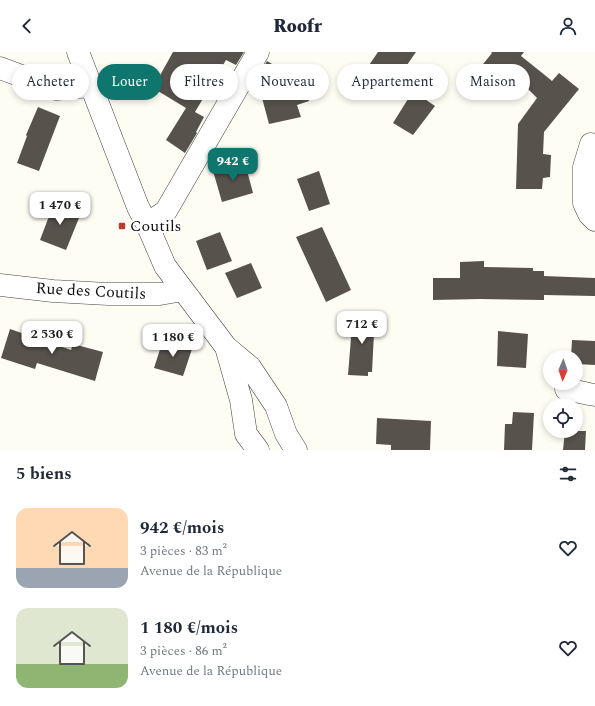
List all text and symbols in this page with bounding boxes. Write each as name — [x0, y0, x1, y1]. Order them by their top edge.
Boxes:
text: Roofr — [273, 13, 322, 40]
icon: back — [16, 15, 38, 37]
icon: person — [557, 15, 579, 37]
chip: Acheter — [12, 64, 89, 100]
chip: Louer — [97, 64, 162, 100]
chip: Filtres — [170, 64, 238, 100]
chip: Nouveau — [246, 64, 329, 100]
chip: Appartement — [337, 64, 448, 100]
chip: Maison — [456, 64, 530, 100]
pin: 942 € — [205, 148, 261, 182]
text: 942 € — [217, 151, 249, 171]
pin: 1 470 € — [23, 192, 97, 226]
text: 1 470 € — [39, 195, 81, 215]
place label: Coutils — [130, 214, 182, 238]
marker: Coutils — [117, 221, 127, 231]
street label: Rue des Coutils — [35, 276, 147, 306]
pin: 712 € — [334, 311, 390, 345]
text: 712 € — [346, 314, 378, 334]
pin: 2 530 € — [15, 321, 89, 355]
text: 2 530 € — [31, 324, 73, 344]
pin: 1 180 € — [136, 324, 210, 358]
text: 1 180 € — [152, 327, 194, 347]
north arrow — [543, 350, 583, 390]
map controls — [543, 350, 583, 438]
button: locate — [543, 398, 583, 438]
text: 5 biens — [16, 461, 72, 487]
icon: filters — [557, 463, 579, 485]
text: 942 €/mois — [140, 515, 224, 541]
icon: home — [48, 524, 96, 572]
icon: heart — [557, 537, 579, 559]
text: 3 pièces · 83 m² — [140, 541, 227, 561]
text: Avenue de la République — [140, 561, 282, 581]
text: 1 180 €/mois — [140, 615, 238, 641]
icon: home — [48, 624, 96, 672]
icon: heart — [557, 637, 579, 659]
text: 3 pièces · 86 m² — [140, 641, 227, 661]
text: Avenue de la République — [140, 661, 282, 681]

